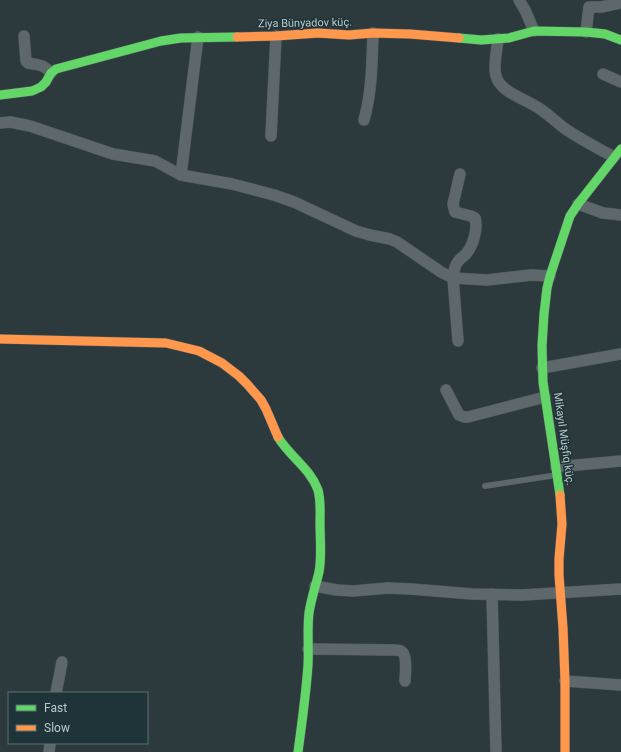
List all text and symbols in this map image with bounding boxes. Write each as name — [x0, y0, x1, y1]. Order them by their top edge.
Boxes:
street label: Ziya Bünyadov küç. — [258, 16, 352, 30]
street label: Mikayıl Müşfiq küç. — [551, 392, 577, 486]
legend — [8, 692, 148, 744]
text: Fast — [44, 701, 67, 715]
text: Slow — [44, 721, 70, 735]

